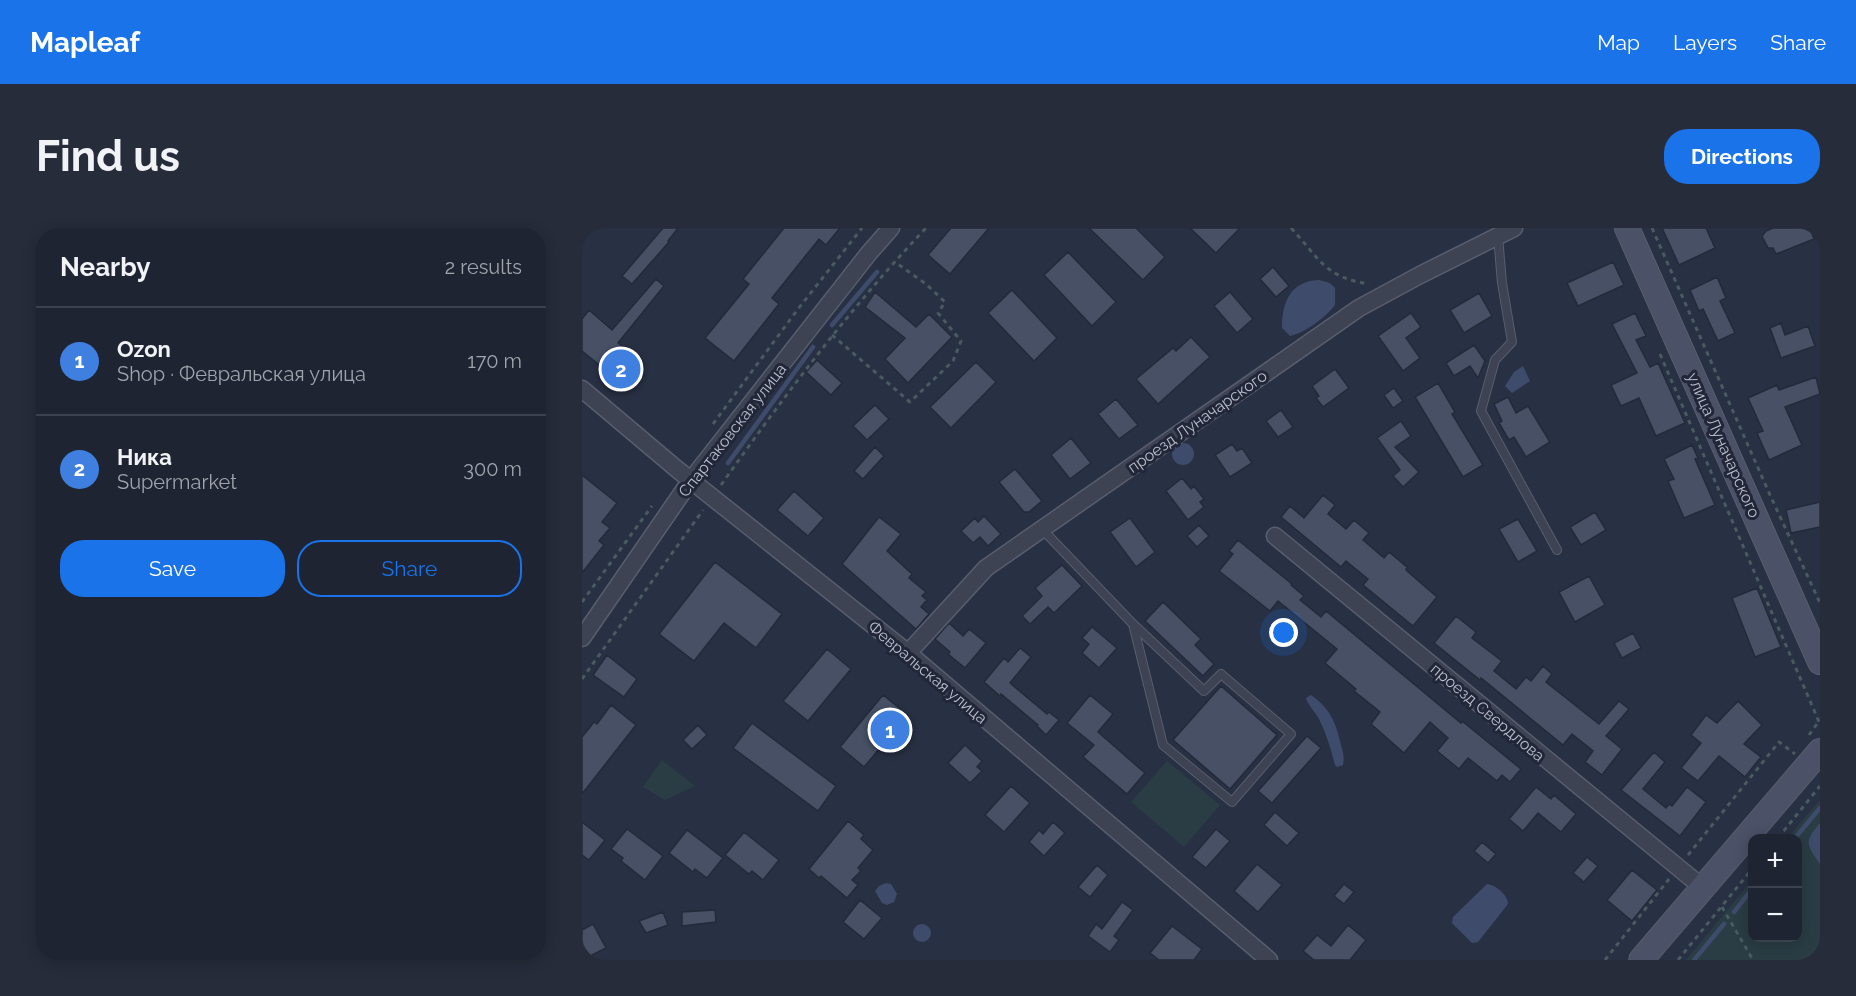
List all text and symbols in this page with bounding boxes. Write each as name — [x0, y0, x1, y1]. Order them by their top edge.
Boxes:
text: Mapleaf — [30, 26, 140, 59]
text: Map — [1597, 30, 1640, 55]
text: Layers — [1673, 30, 1737, 55]
text: Share — [1770, 30, 1826, 55]
button: Directions — [1664, 129, 1820, 184]
text: Find us — [36, 132, 180, 181]
text: Nearby — [60, 252, 150, 282]
text: 2 results — [445, 255, 522, 279]
text: Ozon — [117, 336, 171, 362]
pin: 2 — [602, 346, 640, 392]
text: 1 — [75, 349, 84, 373]
text: 170 m — [467, 349, 522, 373]
street label: Спартаковская улица — [674, 360, 790, 501]
text: Shop · Февральская улица — [117, 362, 366, 386]
street label: проезд Луначарского — [1124, 366, 1271, 477]
street label: улица Луначарского — [1683, 370, 1764, 521]
text: Ника — [117, 444, 172, 470]
text: 2 — [74, 457, 85, 481]
text: 300 m — [463, 457, 522, 481]
text: Supermarket — [117, 470, 237, 494]
button: Save — [60, 540, 285, 597]
button: Share — [297, 540, 522, 597]
street label: Февральская улица — [864, 617, 991, 728]
your location — [1269, 618, 1298, 647]
street label: проезд Свердлова — [1427, 659, 1548, 765]
pin: 1 — [870, 708, 910, 752]
map controls — [1748, 834, 1802, 942]
button: + — [1748, 834, 1802, 888]
button: − — [1748, 888, 1802, 942]

